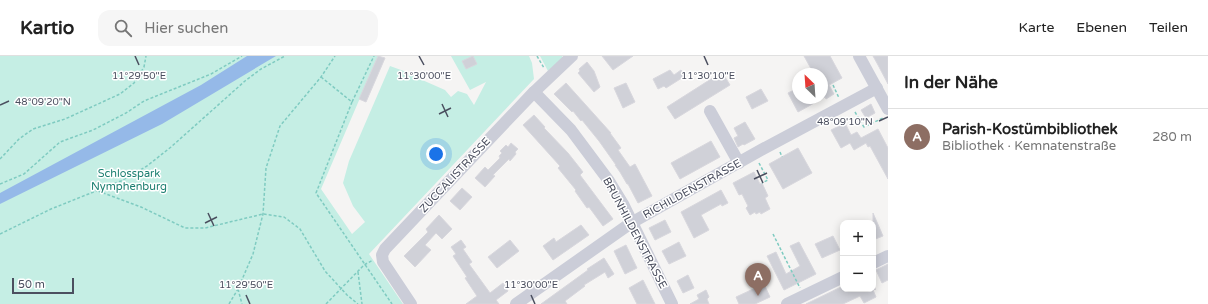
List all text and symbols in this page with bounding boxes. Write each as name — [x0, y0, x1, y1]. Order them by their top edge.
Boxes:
search box — [98, 10, 378, 46]
text: Kartio — [20, 17, 74, 39]
icon: search — [112, 17, 134, 39]
text: Hier suchen — [144, 19, 228, 37]
text: Karte — [1019, 19, 1054, 36]
text: Ebenen — [1076, 19, 1127, 36]
text: Teilen — [1149, 19, 1188, 36]
north arrow — [792, 68, 828, 104]
text: 11°29'50"E — [112, 70, 166, 82]
text: 11°30'00"E — [397, 70, 451, 82]
text: 11°30'10"E — [681, 70, 735, 82]
text: In der Nähe — [904, 72, 998, 93]
text: 48°09'20"N — [15, 96, 71, 108]
text: 48°09'10"N — [817, 116, 873, 128]
text: Parish-Kostümbibliothek — [942, 120, 1118, 138]
text: A — [912, 129, 922, 145]
text: 280 m — [1152, 129, 1192, 145]
street label: ZUCCALISTRASSE — [417, 135, 493, 215]
text: Bibliothek · Kemnatenstraße — [942, 138, 1116, 154]
your location — [426, 144, 446, 164]
street label: RICHILDENSTRASSE — [641, 157, 743, 221]
park label: Schlosspark Nymphenburg — [91, 167, 167, 193]
street label: BRUNHILDENSTRASSE — [600, 175, 670, 291]
map controls — [840, 220, 876, 292]
button: + — [840, 220, 876, 256]
button: − — [840, 256, 876, 292]
pin: A — [745, 263, 771, 296]
scale bar — [12, 276, 74, 295]
text: 50 m — [18, 278, 45, 291]
text: 11°29'50"E — [219, 279, 273, 291]
text: 11°30'00"E — [504, 279, 558, 291]

